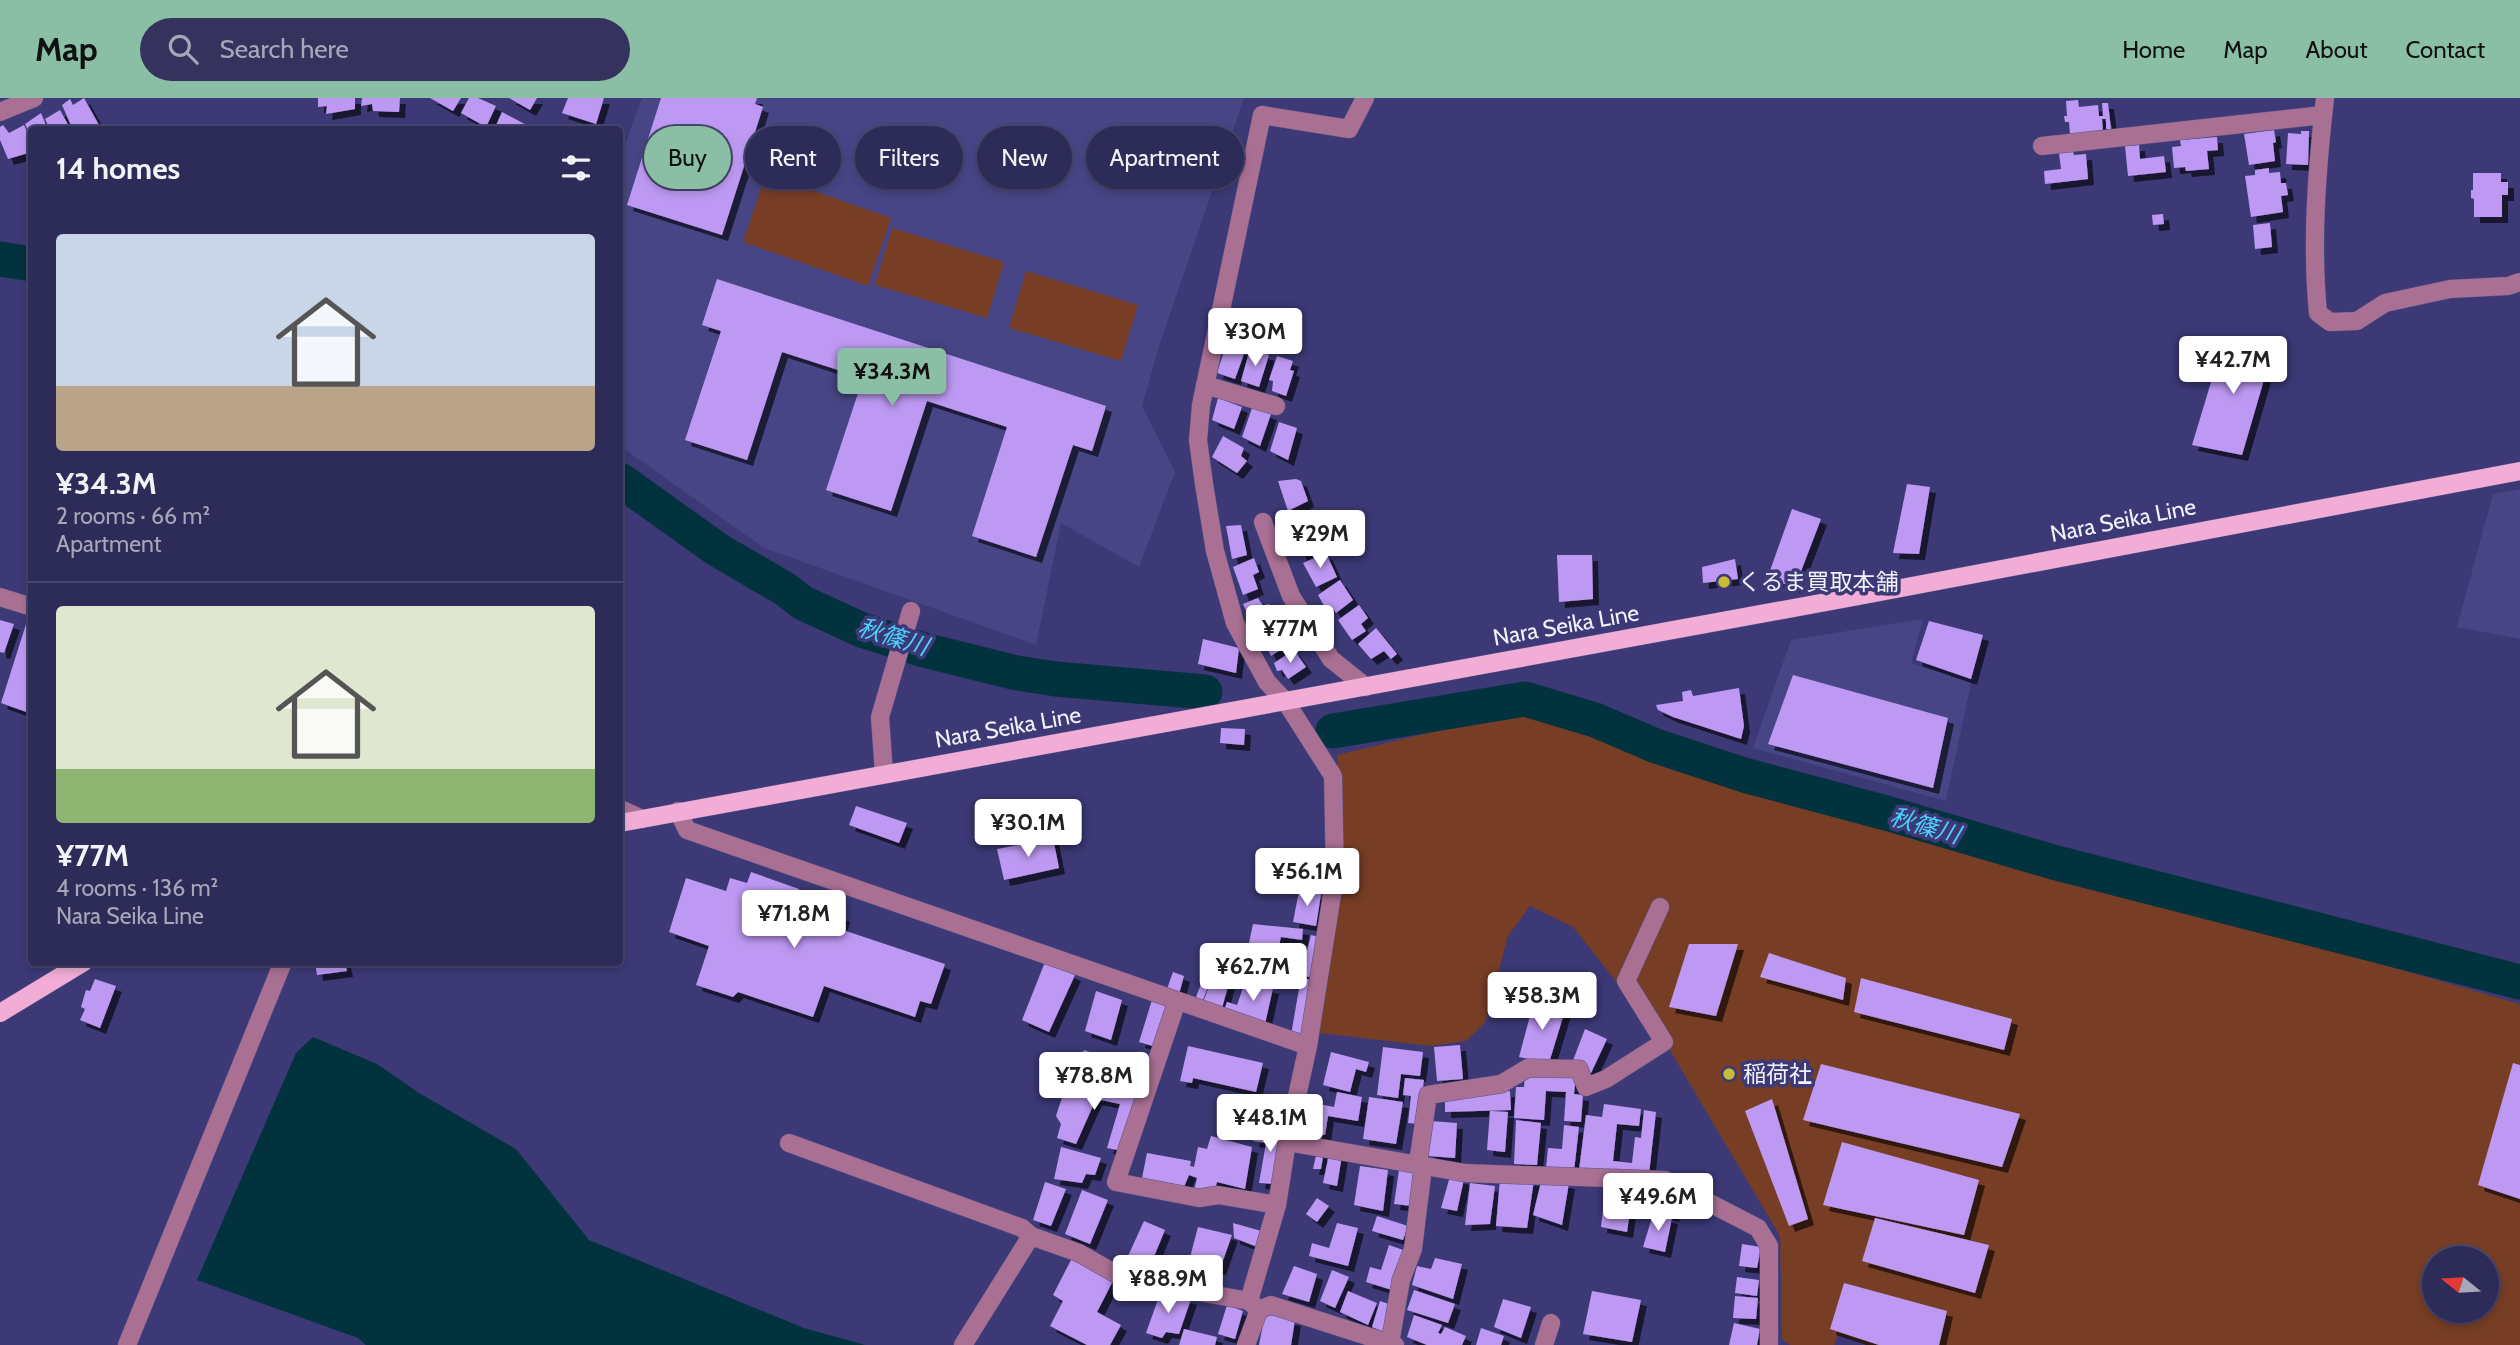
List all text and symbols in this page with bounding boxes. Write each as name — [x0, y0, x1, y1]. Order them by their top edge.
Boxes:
search box — [140, 18, 630, 81]
text: Map — [35, 29, 98, 69]
icon: search — [164, 30, 202, 68]
text: Search here — [220, 33, 349, 65]
text: Home — [2122, 35, 2185, 64]
text: Map — [2223, 35, 2268, 64]
text: About — [2306, 35, 2368, 64]
text: Contact — [2406, 35, 2485, 64]
chip: Buy — [644, 126, 731, 189]
chip: Rent — [745, 126, 841, 189]
chip: Filters — [855, 126, 963, 189]
chip: New — [977, 126, 1072, 189]
chip: Apartment — [1086, 126, 1244, 189]
icon: filters — [557, 149, 595, 187]
text: 14 homes — [56, 150, 180, 187]
icon: home — [263, 279, 389, 405]
pin: ¥30M — [1214, 308, 1296, 368]
text: ¥30M — [1224, 317, 1286, 345]
pin: ¥42.7M — [2176, 336, 2290, 396]
text: ¥42.7M — [2195, 345, 2271, 373]
pin: ¥34.3M — [835, 348, 949, 408]
text: ¥34.3M — [853, 357, 931, 385]
text: ¥34.3M — [56, 465, 157, 502]
street label: Nara Seika Line — [2048, 492, 2198, 548]
text: 2 rooms · 66 m² — [56, 502, 210, 530]
pin: ¥29M — [1279, 510, 1361, 570]
text: ¥29M — [1291, 519, 1349, 547]
text: Apartment — [56, 530, 161, 558]
place label: くるま買取本舗 — [1738, 568, 1899, 596]
marker: くるま買取本舗 — [1716, 574, 1732, 590]
street label: Nara Seika Line — [1491, 598, 1641, 652]
pin: ¥77M — [1249, 606, 1331, 665]
water label: 秋篠川 — [854, 612, 935, 662]
text: ¥77M — [1262, 614, 1318, 642]
icon: home — [263, 651, 389, 777]
street label: Nara Seika Line — [933, 700, 1083, 754]
pin: ¥30.1M — [971, 800, 1085, 859]
water label: 秋篠川 — [1887, 802, 1967, 850]
text: ¥30.1M — [991, 808, 1065, 836]
text: ¥77M — [56, 837, 129, 874]
pin: ¥56.1M — [1250, 848, 1364, 908]
text: ¥56.1M — [1271, 857, 1343, 885]
text: 4 rooms · 136 m² — [56, 874, 218, 902]
pin: ¥71.8M — [737, 890, 851, 950]
text: ¥71.8M — [758, 899, 830, 927]
text: Nara Seika Line — [56, 902, 204, 930]
pin: ¥62.7M — [1196, 944, 1310, 1003]
text: ¥62.7M — [1216, 952, 1290, 980]
pin: ¥58.3M — [1485, 972, 1599, 1032]
text: ¥58.3M — [1504, 981, 1580, 1009]
pin: ¥78.8M — [1037, 1052, 1151, 1112]
place label: 稲荷社 — [1743, 1060, 1812, 1088]
text: ¥78.8M — [1055, 1061, 1133, 1089]
marker: 稲荷社 — [1721, 1066, 1737, 1082]
pin: ¥48.1M — [1213, 1094, 1327, 1154]
text: ¥48.1M — [1233, 1103, 1307, 1131]
pin: ¥49.6M — [1601, 1174, 1715, 1233]
text: ¥49.6M — [1619, 1182, 1697, 1210]
north arrow — [2422, 1246, 2499, 1323]
map controls — [2422, 1246, 2499, 1323]
pin: ¥88.9M — [1111, 1256, 1225, 1315]
text: ¥88.9M — [1129, 1264, 1207, 1292]

